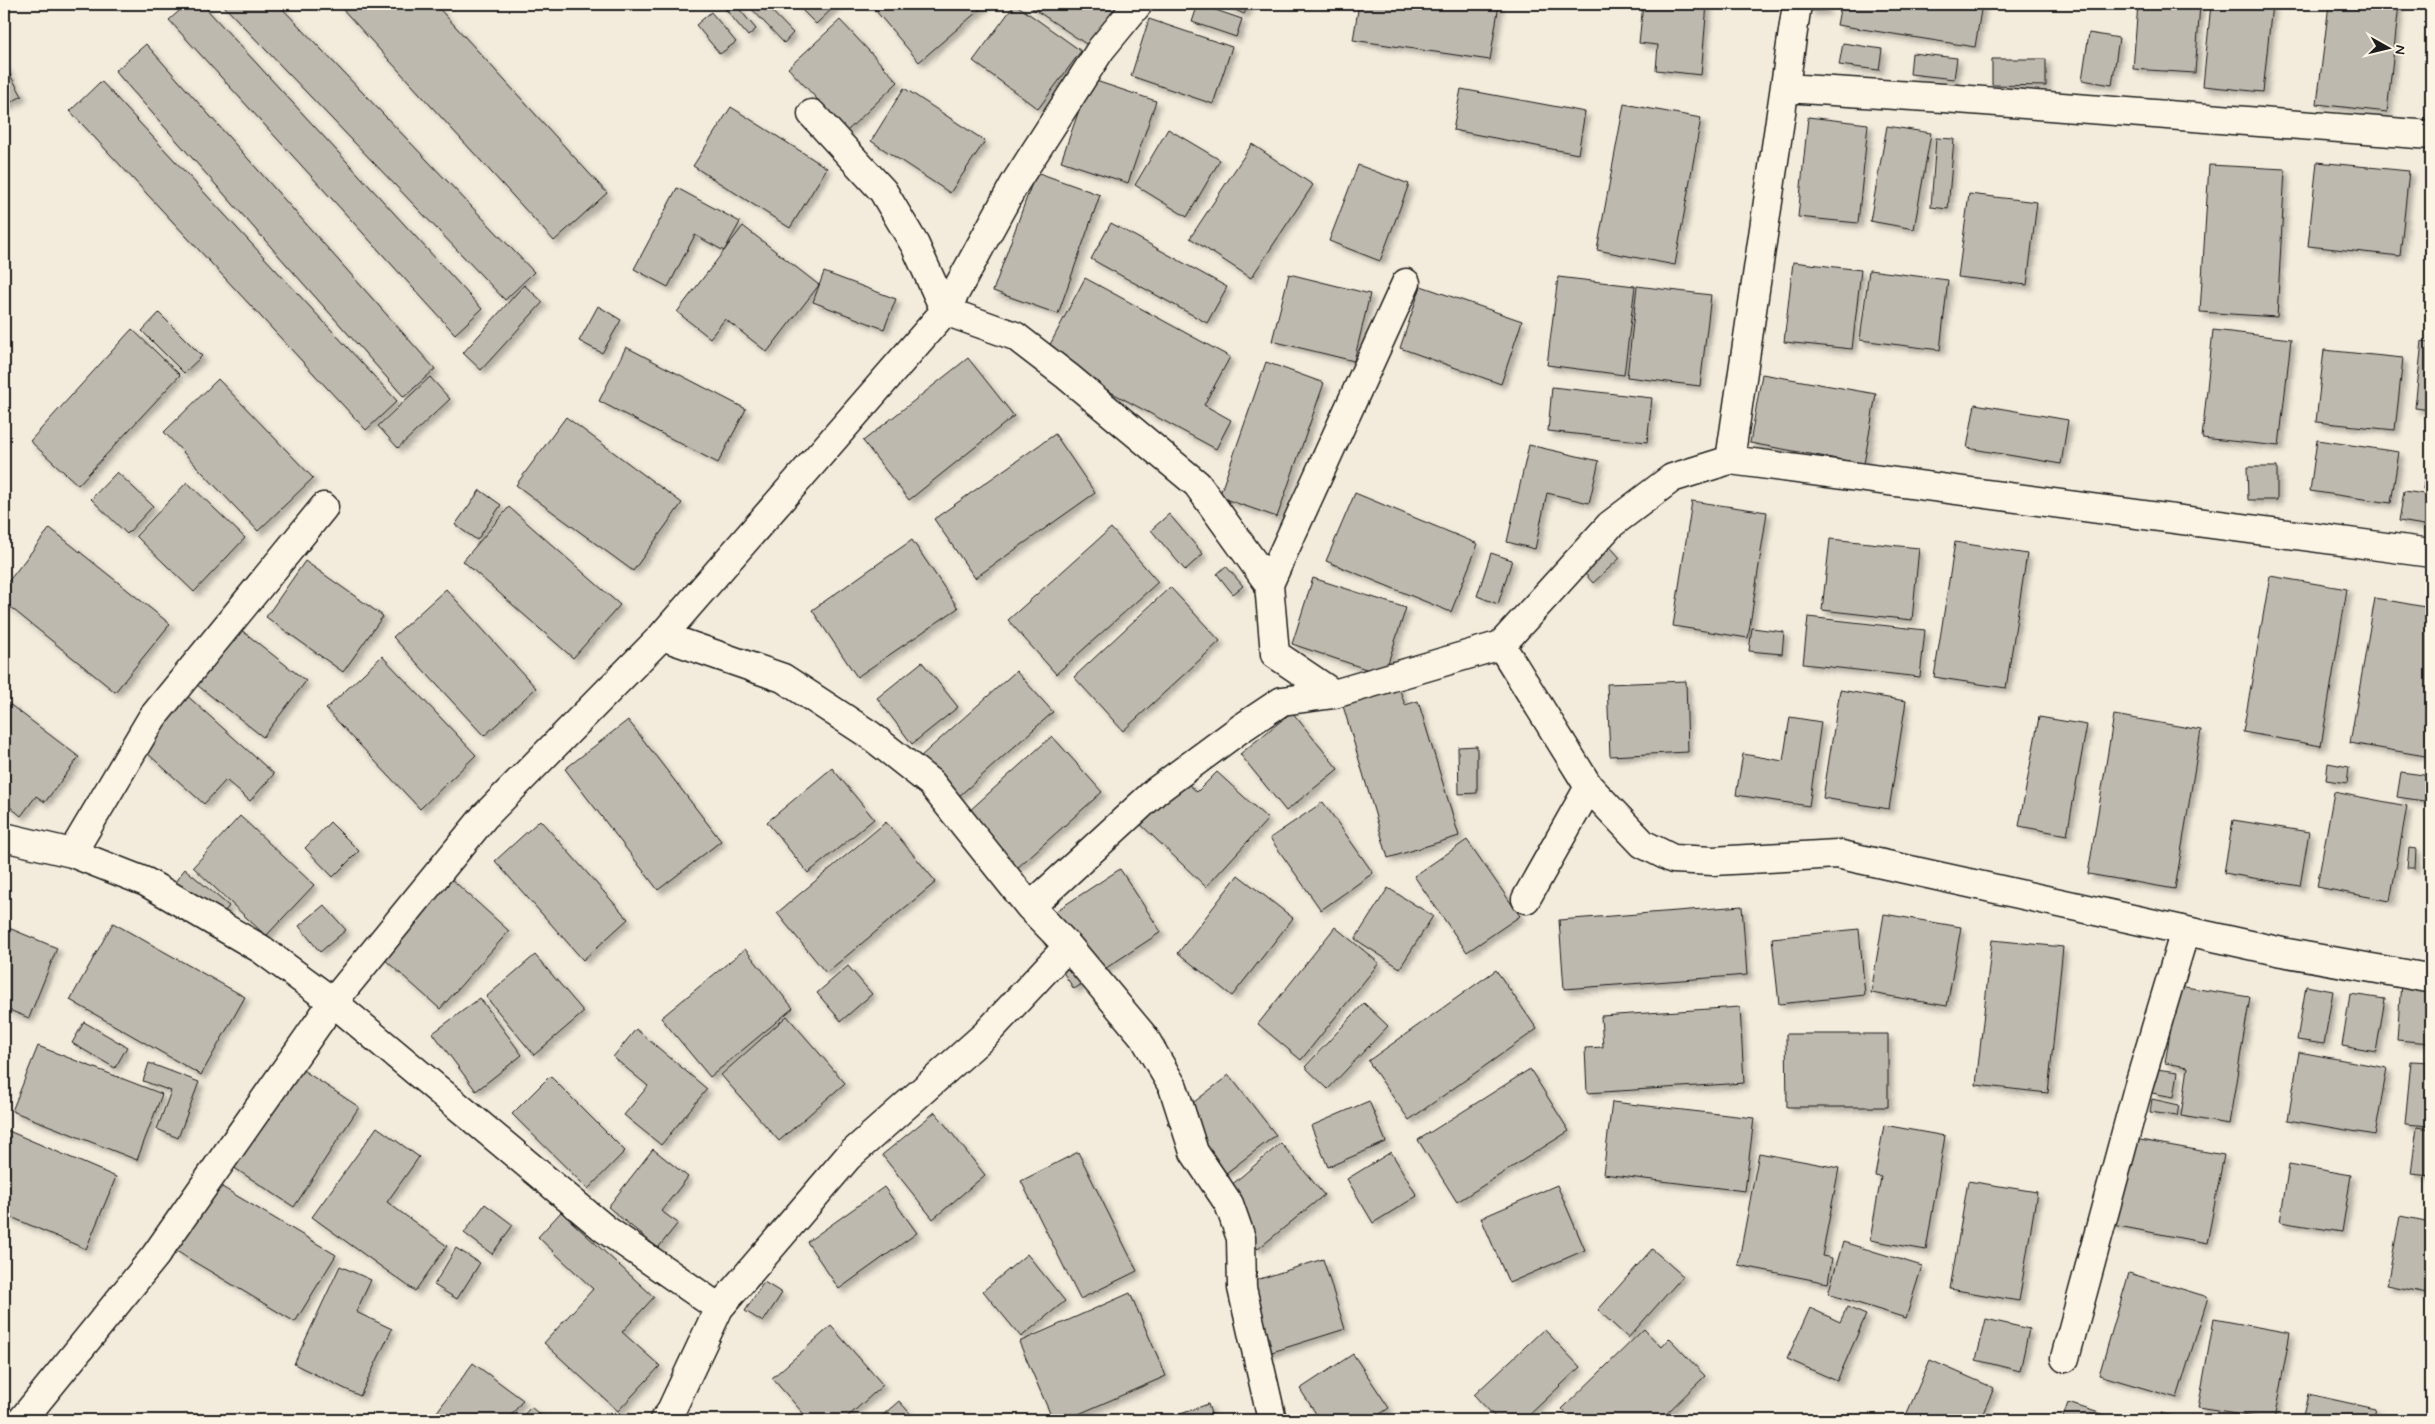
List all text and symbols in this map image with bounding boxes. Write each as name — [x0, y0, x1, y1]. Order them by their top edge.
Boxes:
north arrow — [2362, 22, 2412, 72]
text: N — [2390, 44, 2409, 56]

